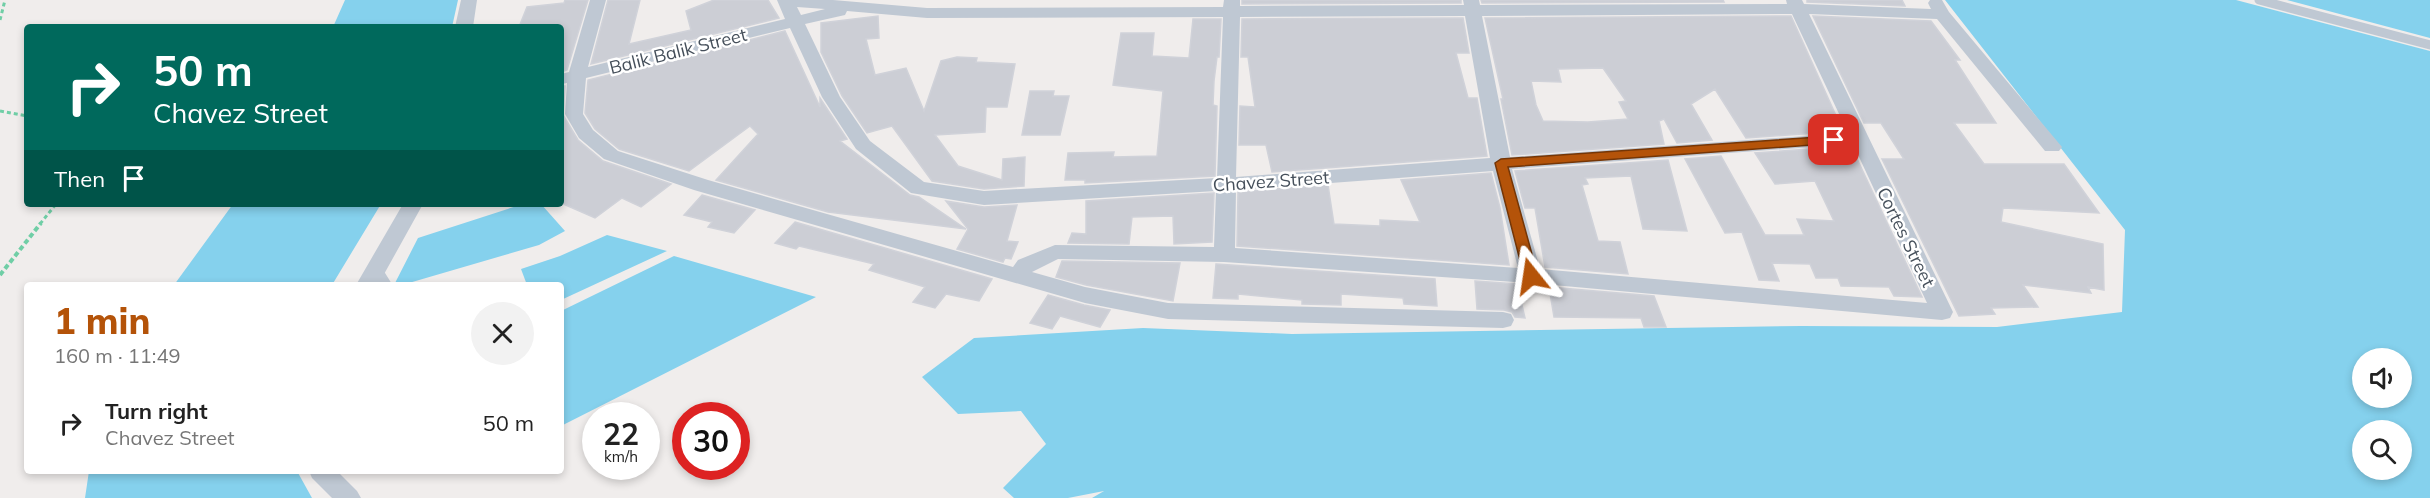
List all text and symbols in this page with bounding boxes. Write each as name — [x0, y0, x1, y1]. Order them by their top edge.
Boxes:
street label: Balik Balik Street — [607, 23, 749, 79]
text: 50 m — [153, 44, 253, 97]
icon: right — [54, 48, 132, 126]
text: Chavez Street — [153, 96, 328, 130]
pin — [1808, 114, 1859, 165]
icon: arrive — [1817, 123, 1850, 156]
icon: arrive — [117, 162, 150, 195]
text: Then — [54, 165, 105, 193]
street label: Chavez Street — [1212, 165, 1330, 197]
street label: Cortes Street — [1872, 183, 1940, 291]
position arrow — [1499, 244, 1563, 308]
text: 1 min — [54, 298, 150, 343]
button: close — [471, 302, 534, 365]
text: 160 m · 11:49 — [54, 343, 180, 368]
map controls — [2352, 348, 2412, 480]
button: sound — [2352, 348, 2412, 408]
text: Turn right — [105, 397, 208, 425]
speed limit sign: 30 — [672, 402, 750, 480]
icon: right — [54, 407, 87, 440]
text: 50 m — [483, 409, 534, 437]
text: 22 — [603, 415, 639, 453]
button: search — [2352, 420, 2412, 480]
text: Chavez Street — [105, 425, 235, 450]
text: km/h — [604, 447, 638, 466]

